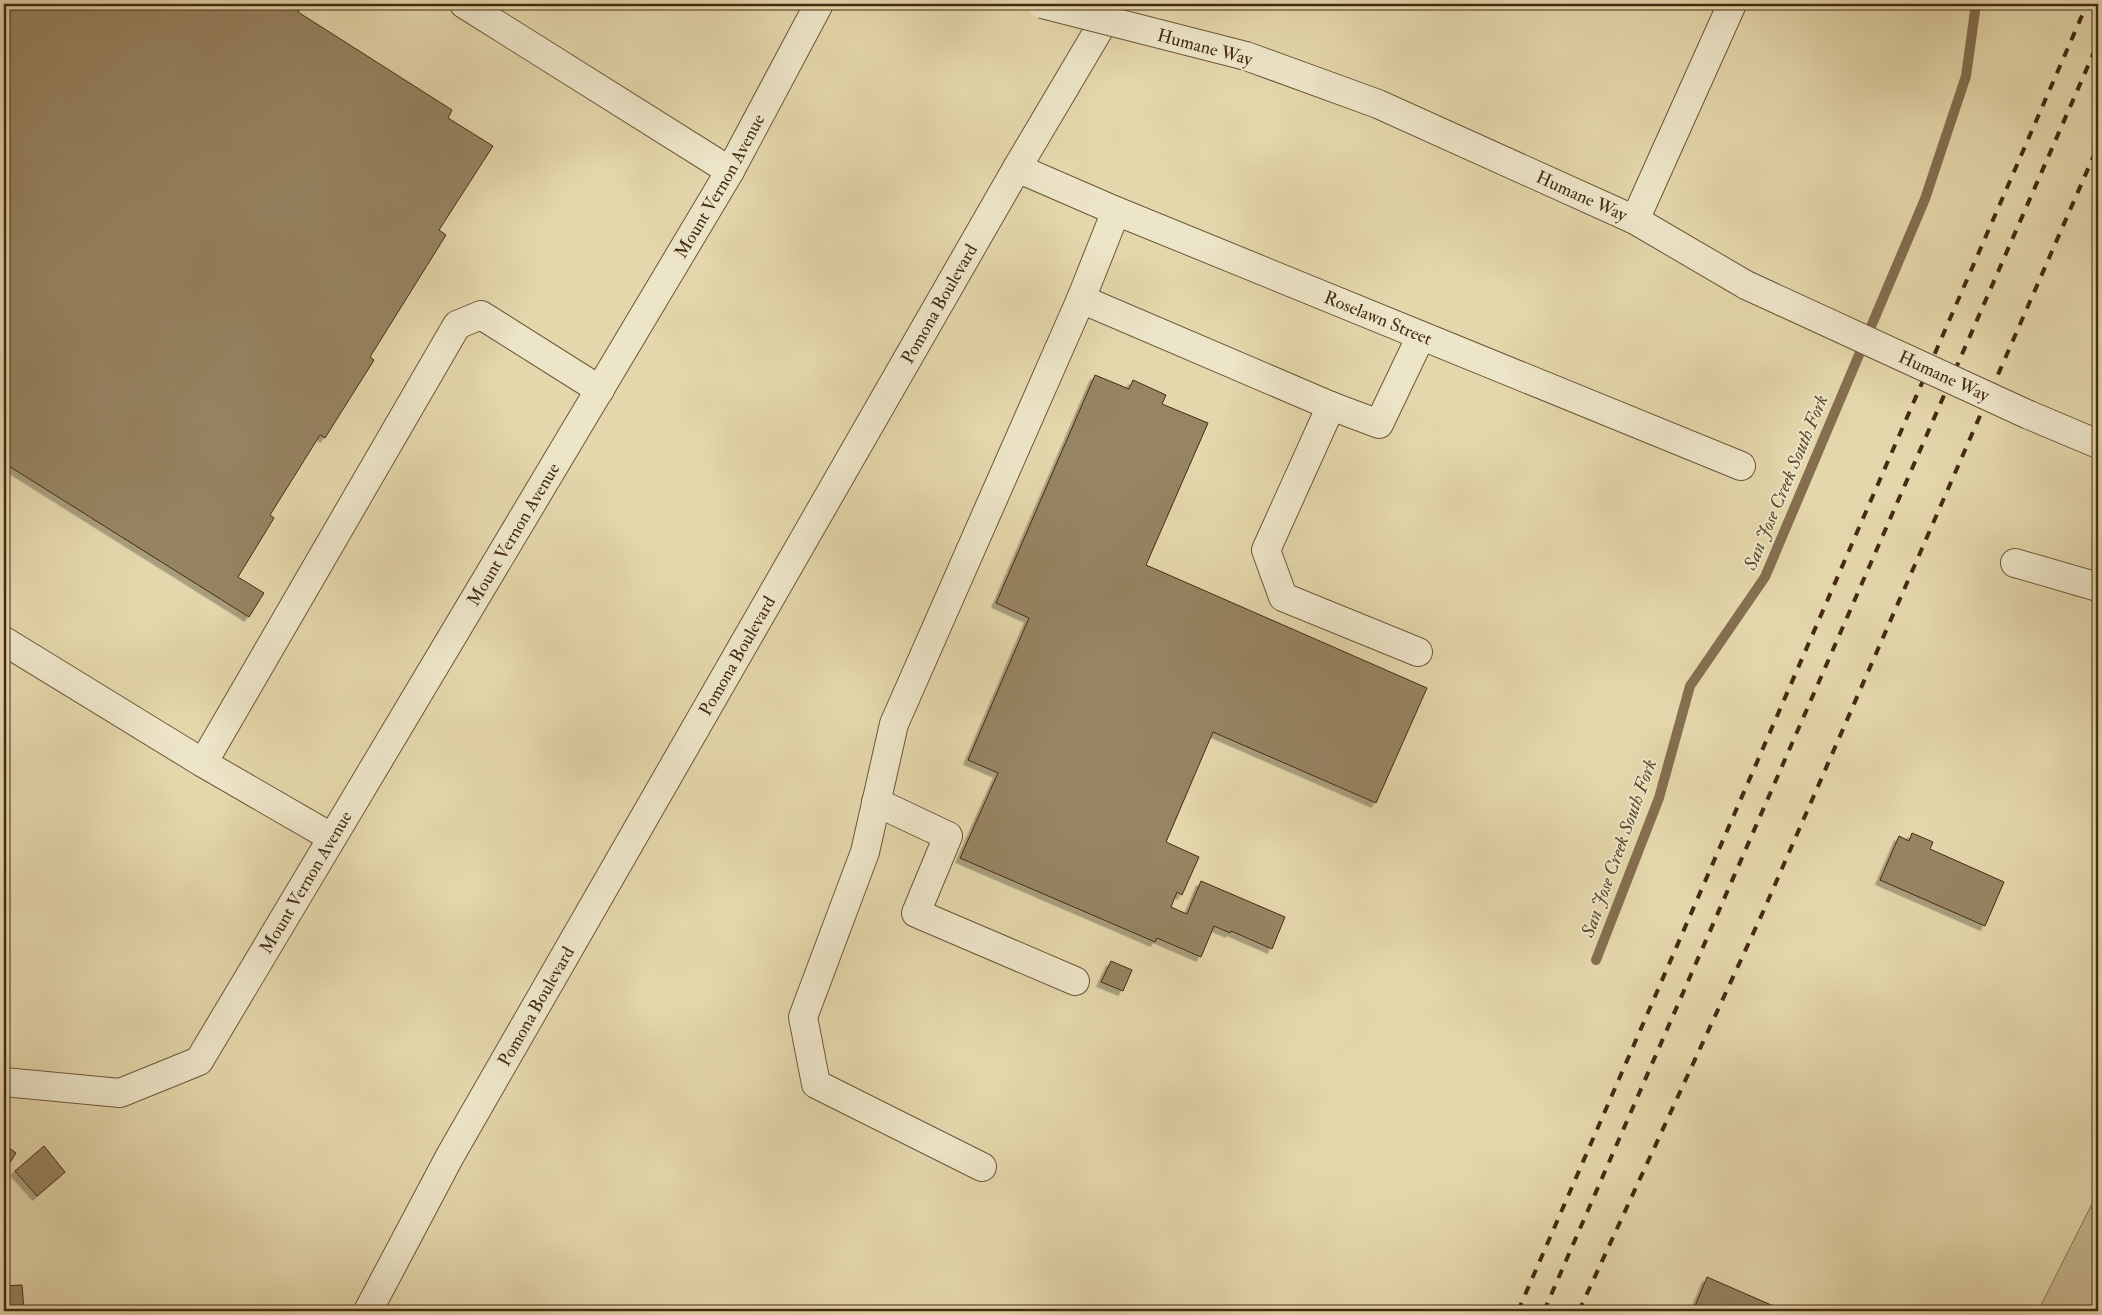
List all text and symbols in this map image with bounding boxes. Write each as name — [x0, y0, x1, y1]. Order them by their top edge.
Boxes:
street label: Humane Way — [1155, 24, 1256, 72]
street label: Mount Vernon Avenue — [670, 110, 771, 263]
street label: Humane Way — [1532, 166, 1632, 227]
street label: Pomona Boulevard — [896, 240, 983, 368]
street label: Roselawn Street — [1321, 286, 1435, 351]
street label: Humane Way — [1895, 346, 1994, 408]
water label: San Jose Creek South Fork — [1738, 391, 1834, 574]
street label: Mount Vernon Avenue — [462, 459, 565, 610]
street label: Pomona Boulevard — [694, 592, 781, 720]
water label: San Jose Creek South Fork — [1575, 756, 1662, 942]
street label: Mount Vernon Avenue — [255, 806, 358, 958]
street label: Pomona Boulevard — [493, 942, 580, 1070]

